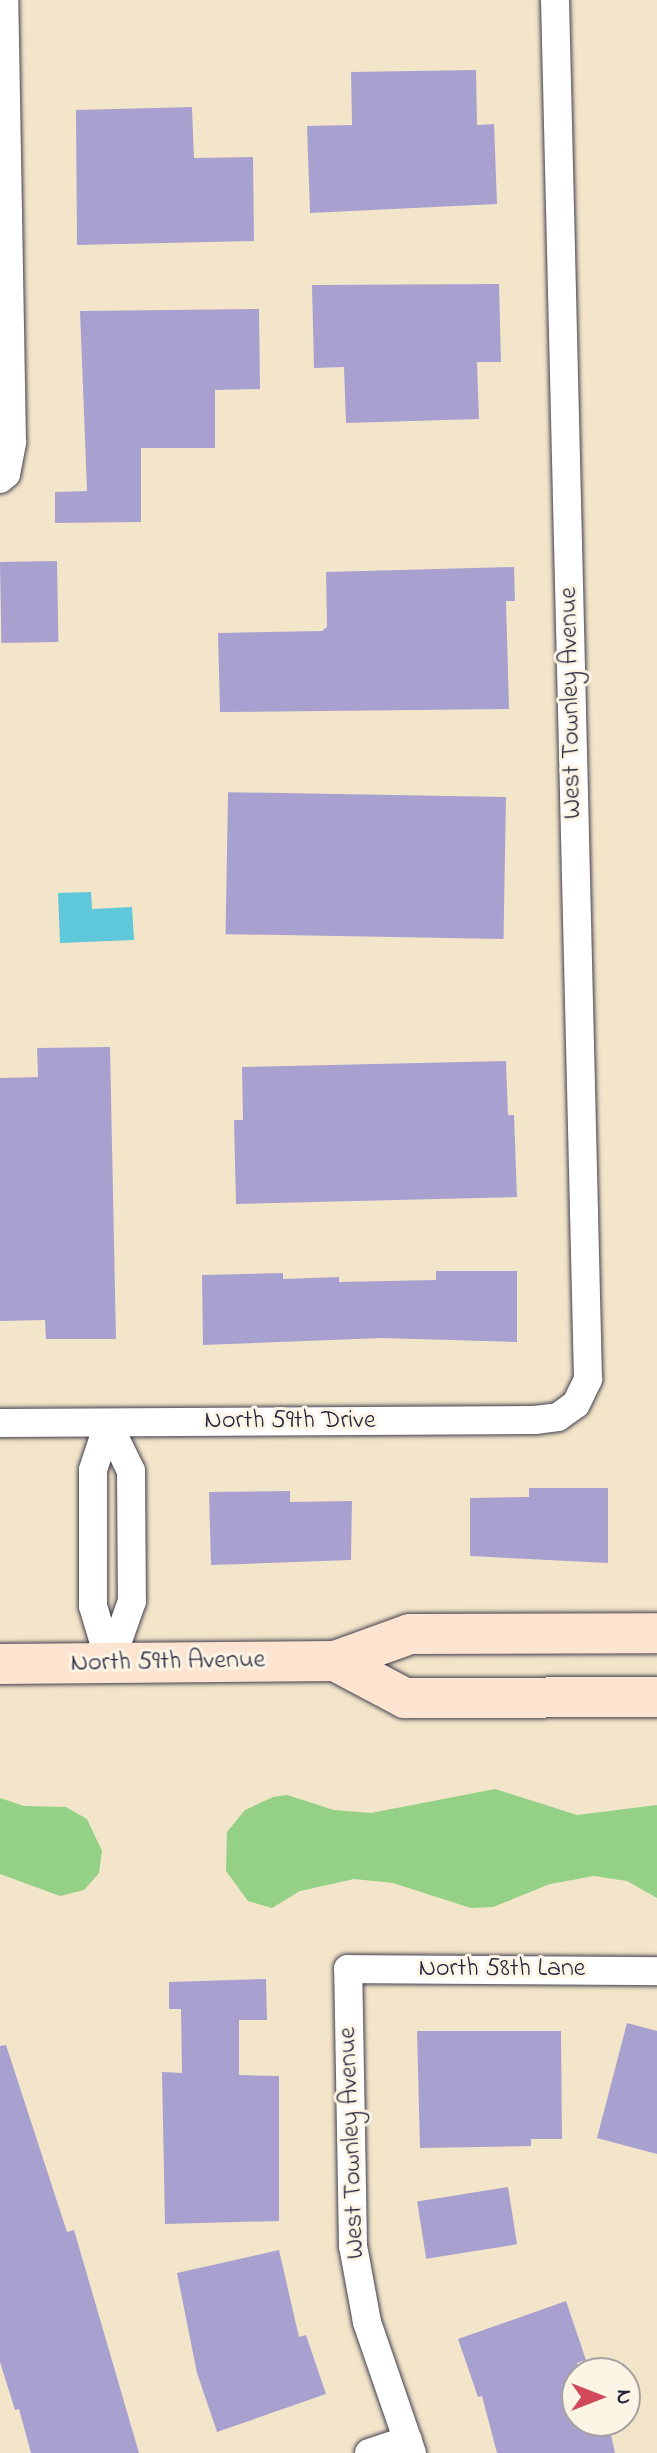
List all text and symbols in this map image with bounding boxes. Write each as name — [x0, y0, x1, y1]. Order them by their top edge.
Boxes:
street label: West Townley Avenue — [554, 587, 590, 819]
street label: North 59th Drive — [204, 1406, 376, 1438]
street label: North 59th Avenue — [70, 1646, 266, 1680]
street label: North 58th Lane — [418, 1954, 586, 1986]
street label: West Townley Avenue — [333, 2026, 373, 2260]
north arrow — [561, 2357, 641, 2437]
text: N — [607, 2390, 639, 2404]

